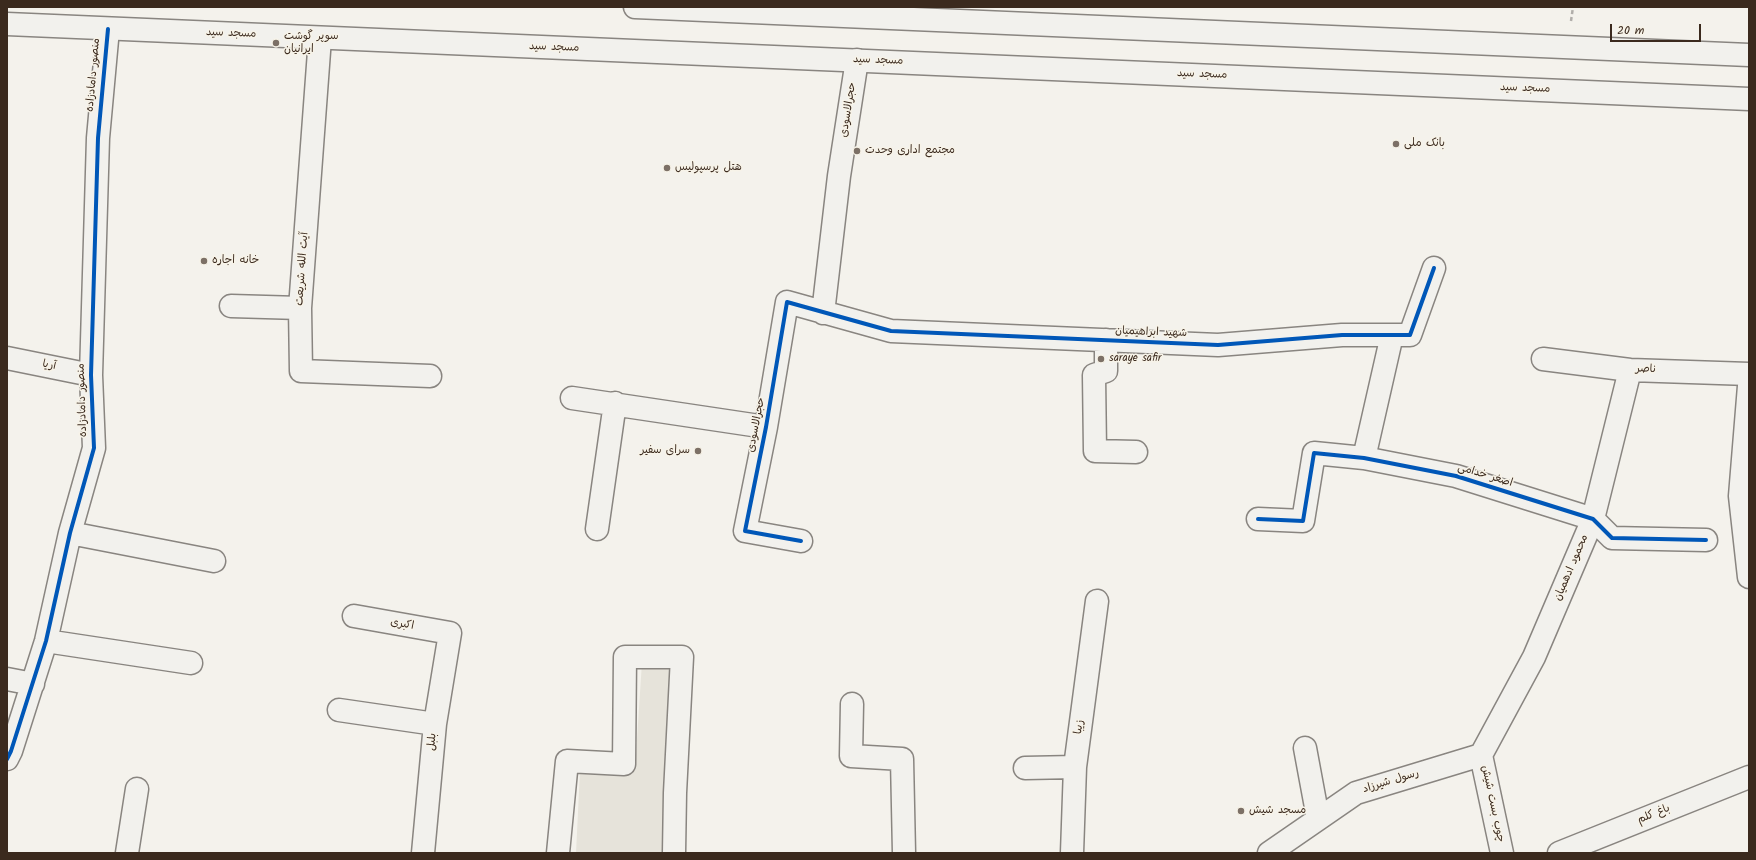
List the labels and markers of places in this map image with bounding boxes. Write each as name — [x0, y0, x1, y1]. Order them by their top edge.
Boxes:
place label: سوپر گوشت ایرانیان — [284, 30, 339, 56]
marker: سوپر گوشت ایرانیان — [271, 38, 281, 48]
place label: بانک ملی — [1404, 137, 1445, 151]
marker: بانک ملی — [1391, 139, 1401, 149]
place label: مجتمع اداری وحدت — [865, 144, 955, 158]
marker: مجتمع اداری وحدت — [852, 146, 862, 156]
place label: هتل پرسپولیس — [675, 161, 742, 175]
marker: هتل پرسپولیس — [662, 163, 672, 173]
place label: خانه اجاره — [212, 254, 259, 268]
marker: خانه اجاره — [199, 256, 209, 266]
place label: saraye safir — [1109, 352, 1161, 366]
marker: saraye safir — [1096, 354, 1106, 364]
place label: سرای سفیر — [640, 444, 690, 458]
marker: سرای سفیر — [693, 446, 703, 456]
place label: مسجد شیش — [1249, 804, 1306, 818]
marker: مسجد شیش — [1236, 806, 1246, 816]

